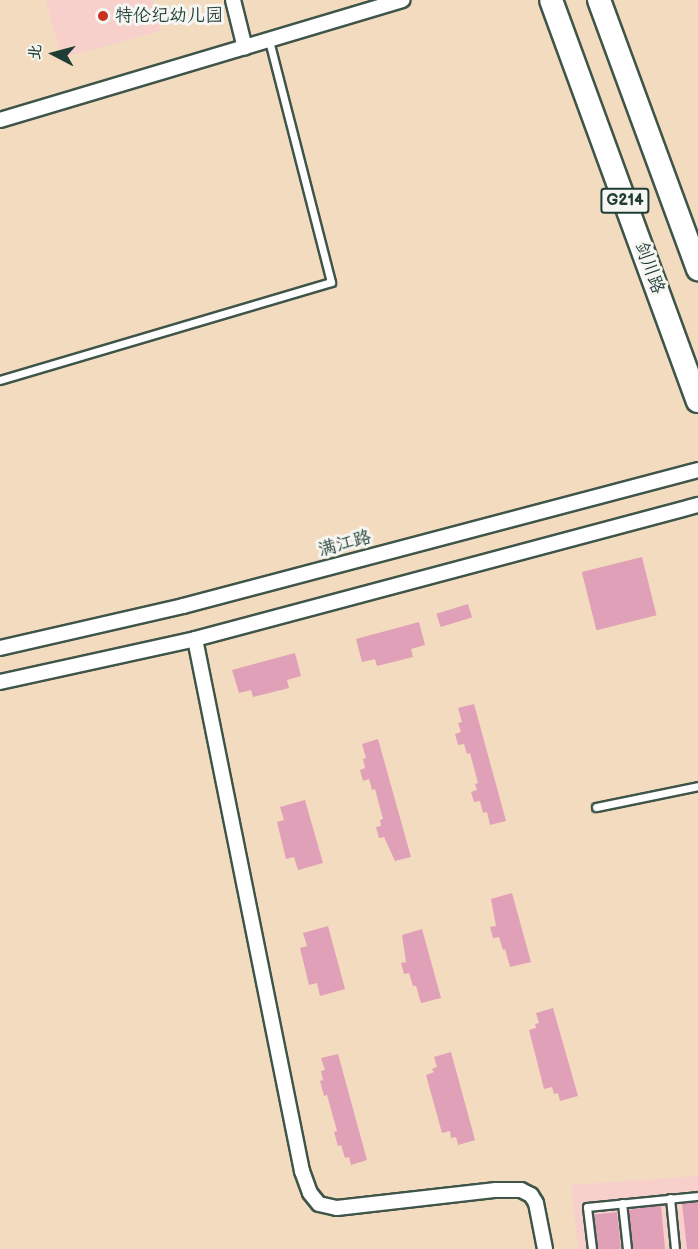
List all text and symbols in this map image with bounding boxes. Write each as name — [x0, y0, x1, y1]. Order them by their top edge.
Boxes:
place label: 特伦纪幼儿园 — [115, 5, 223, 27]
marker: 特伦纪幼儿园 — [96, 9, 110, 23]
north arrow — [24, 24, 84, 84]
text: 北 — [25, 43, 46, 61]
road number: G214 — [600, 188, 650, 214]
street label: 剑川路 — [630, 239, 668, 297]
street label: 满江路 — [316, 527, 374, 561]

